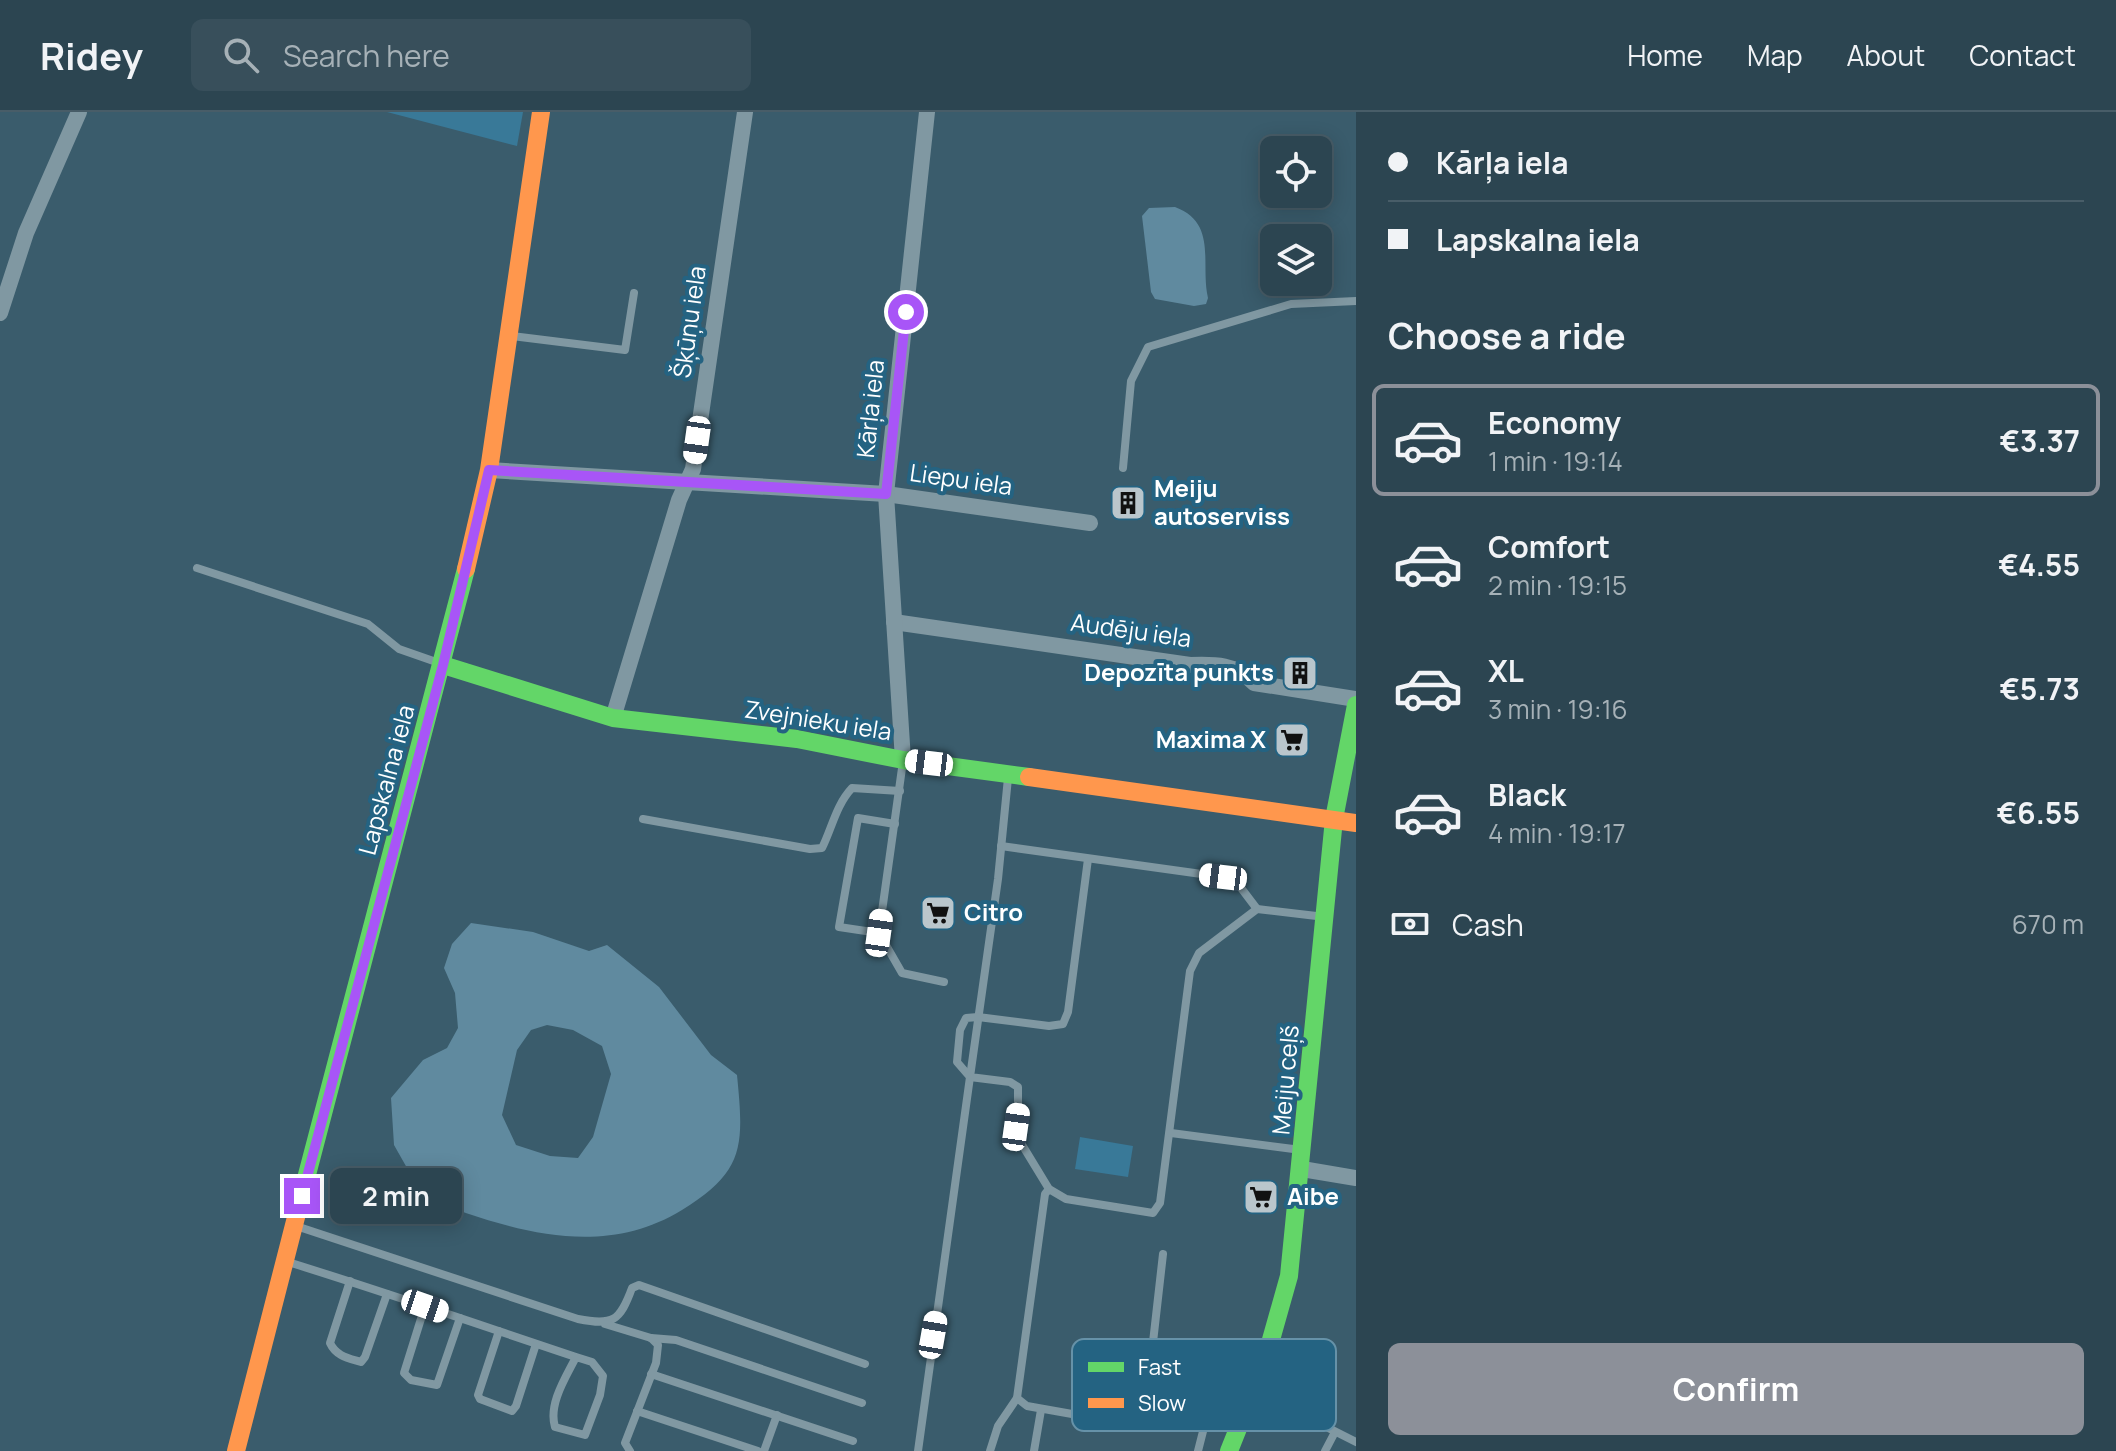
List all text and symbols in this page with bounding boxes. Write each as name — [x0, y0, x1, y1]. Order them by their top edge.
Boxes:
search box — [191, 19, 751, 91]
text: Ridey — [40, 29, 143, 81]
icon: search — [219, 33, 263, 77]
text: Search here — [283, 35, 450, 76]
text: Home — [1627, 36, 1703, 74]
text: Map — [1747, 36, 1803, 74]
text: About — [1847, 36, 1925, 74]
text: Contact — [1969, 36, 2076, 74]
map controls — [1260, 136, 1332, 296]
button: locate — [1260, 136, 1332, 208]
text: Kārļa iela — [1436, 142, 1569, 183]
text: Lapskalna iela — [1436, 219, 1640, 260]
button: layers — [1260, 224, 1332, 296]
street label: Šķūņu iela — [664, 264, 713, 380]
route start — [888, 294, 924, 330]
text: Choose a ride — [1388, 311, 1626, 360]
street label: Kārļa iela — [848, 358, 891, 460]
text: Economy — [1488, 402, 1621, 443]
icon: car — [1392, 404, 1464, 476]
car — [682, 415, 712, 465]
text: €3.37 — [2000, 420, 2080, 461]
text: 1 min · 19:14 — [1488, 443, 1623, 479]
street label: Liepu iela — [908, 455, 1015, 502]
place label: Meiju autoserviss — [1154, 471, 1290, 532]
building icon: Meiju autoserviss — [1109, 484, 1147, 522]
text: Comfort — [1488, 526, 1610, 567]
icon: car — [1392, 528, 1464, 600]
text: €4.55 — [1998, 544, 2080, 585]
text: 2 min · 19:15 — [1488, 567, 1627, 603]
street label: Audēju iela — [1069, 605, 1194, 654]
text: XL — [1488, 650, 1524, 691]
icon: car — [1392, 652, 1464, 724]
building icon: Depozīta punkts — [1281, 654, 1319, 692]
place label: Depozīta punkts — [1084, 655, 1274, 688]
text: €5.73 — [1999, 668, 2080, 709]
text: 3 min · 19:16 — [1488, 691, 1628, 727]
street label: Zvejnieku iela — [742, 692, 894, 747]
street label: Lapskalna iela — [350, 701, 421, 858]
supermarket icon: Maxima X — [1273, 721, 1311, 759]
place label: Maxima X — [1156, 722, 1266, 755]
car — [904, 748, 954, 778]
text: Black — [1488, 774, 1566, 815]
icon: car — [1392, 776, 1464, 848]
text: €6.55 — [1997, 792, 2080, 833]
text: 4 min · 19:17 — [1488, 815, 1626, 851]
car — [1198, 862, 1248, 892]
supermarket icon: Citro — [919, 894, 957, 932]
place label: Citro — [964, 895, 1023, 928]
icon: cash — [1388, 902, 1432, 946]
text: Cash — [1452, 904, 1524, 945]
text: 670 m — [2012, 906, 2084, 942]
car — [864, 908, 894, 958]
street label: Meiju ceļš — [1263, 1024, 1306, 1136]
car — [1001, 1102, 1031, 1152]
callout: 2 min — [330, 1168, 462, 1224]
route end — [284, 1178, 320, 1214]
text: 2 min — [362, 1178, 430, 1214]
supermarket icon: Aibe — [1242, 1178, 1280, 1216]
place label: Aibe — [1287, 1179, 1339, 1212]
car — [398, 1287, 452, 1325]
car — [917, 1309, 949, 1361]
legend — [1072, 1339, 1336, 1431]
button: Confirm — [1388, 1343, 2084, 1435]
text: Fast — [1138, 1352, 1181, 1382]
text: Slow — [1138, 1388, 1186, 1418]

